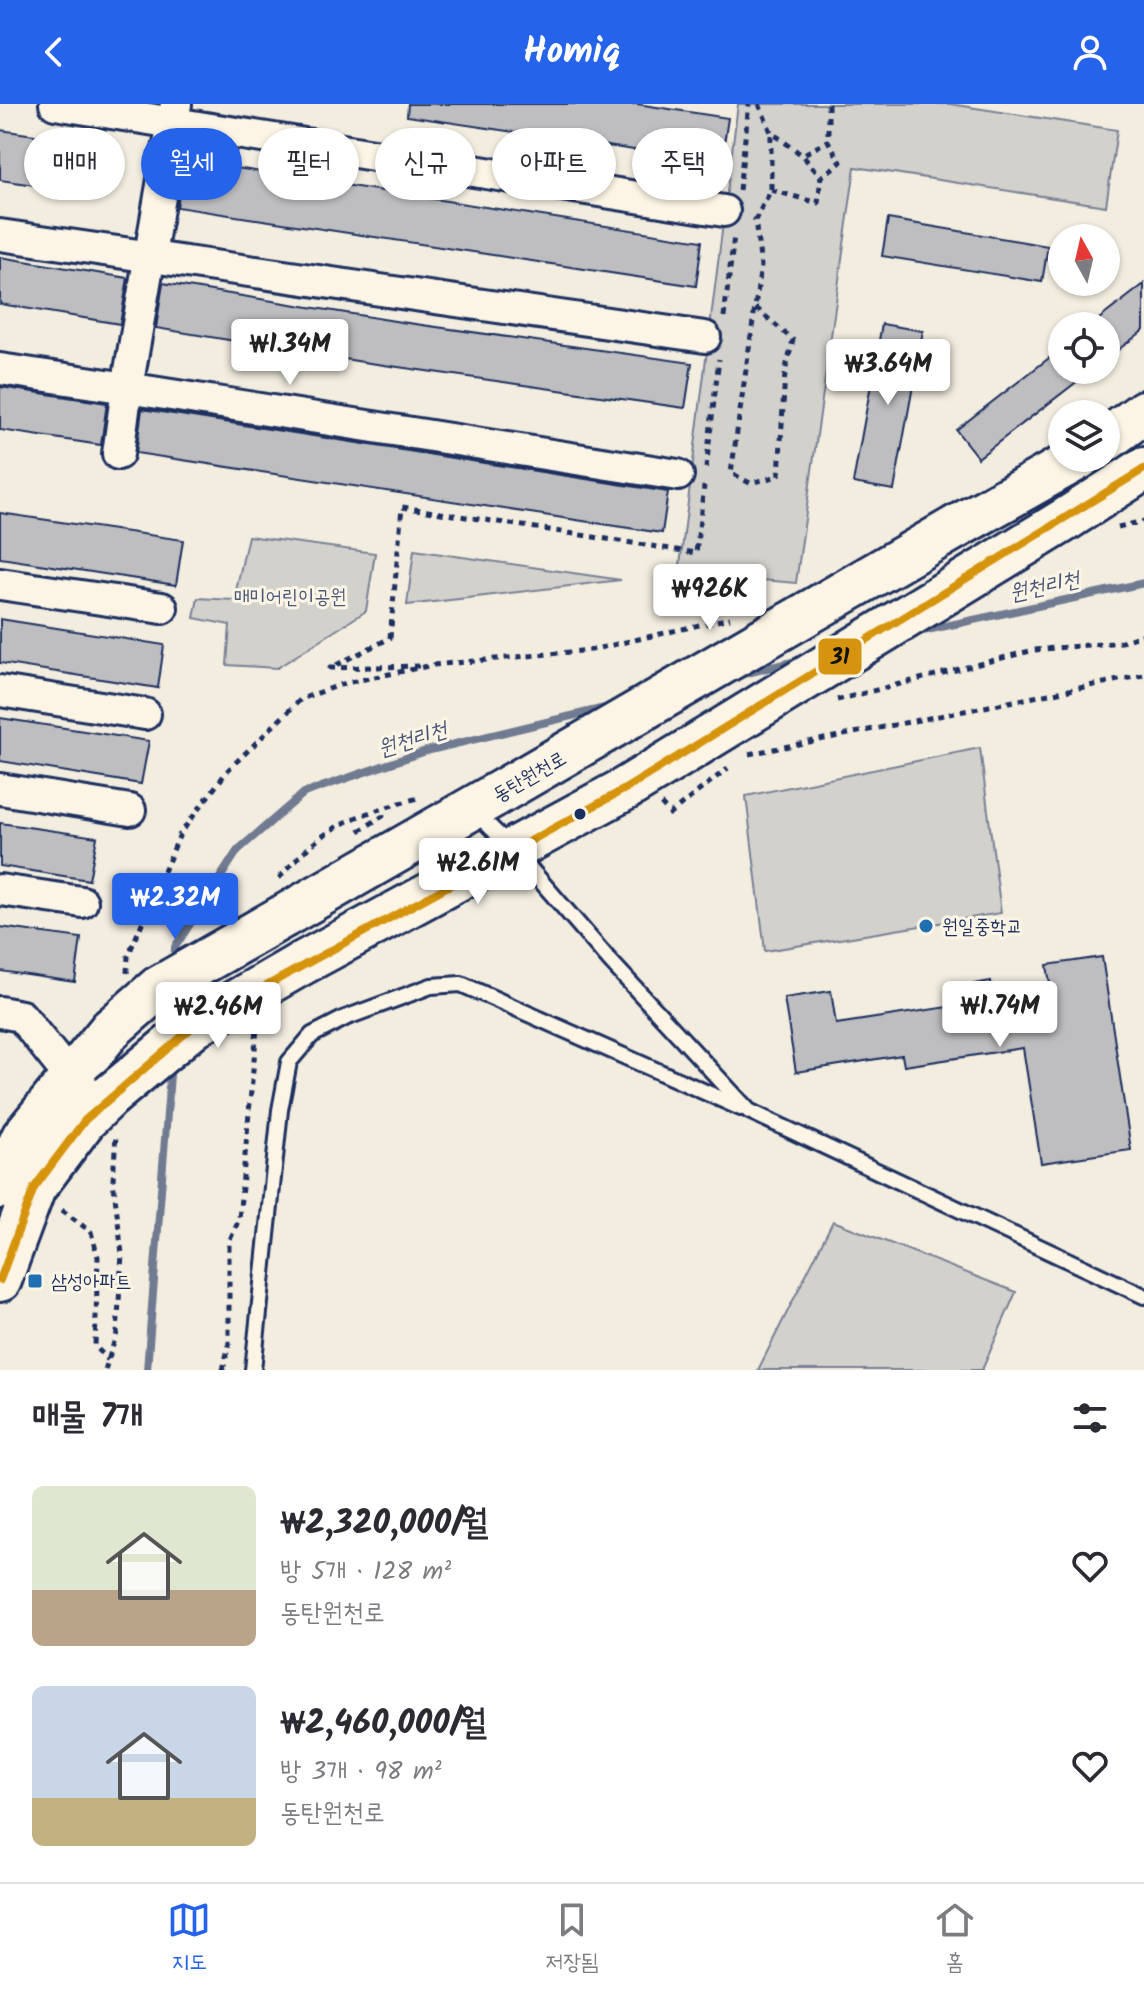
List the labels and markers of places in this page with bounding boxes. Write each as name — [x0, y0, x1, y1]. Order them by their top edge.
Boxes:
pin: ₩1.34M — [225, 319, 355, 387]
pin: ₩3.64M — [823, 339, 953, 407]
pin: ₩926K — [654, 564, 766, 632]
unlabelled marker — [572, 806, 588, 822]
pin: ₩2.61M — [413, 838, 543, 906]
pin: ₩2.32M — [110, 873, 240, 941]
place label: 원일중학교 — [942, 912, 1022, 944]
marker: 원일중학교 — [917, 917, 935, 935]
pin: ₩1.74M — [935, 981, 1065, 1049]
pin: ₩2.46M — [153, 982, 283, 1050]
place label: 삼성아파트 — [51, 1267, 131, 1299]
marker: 삼성아파트 — [26, 1272, 44, 1290]

